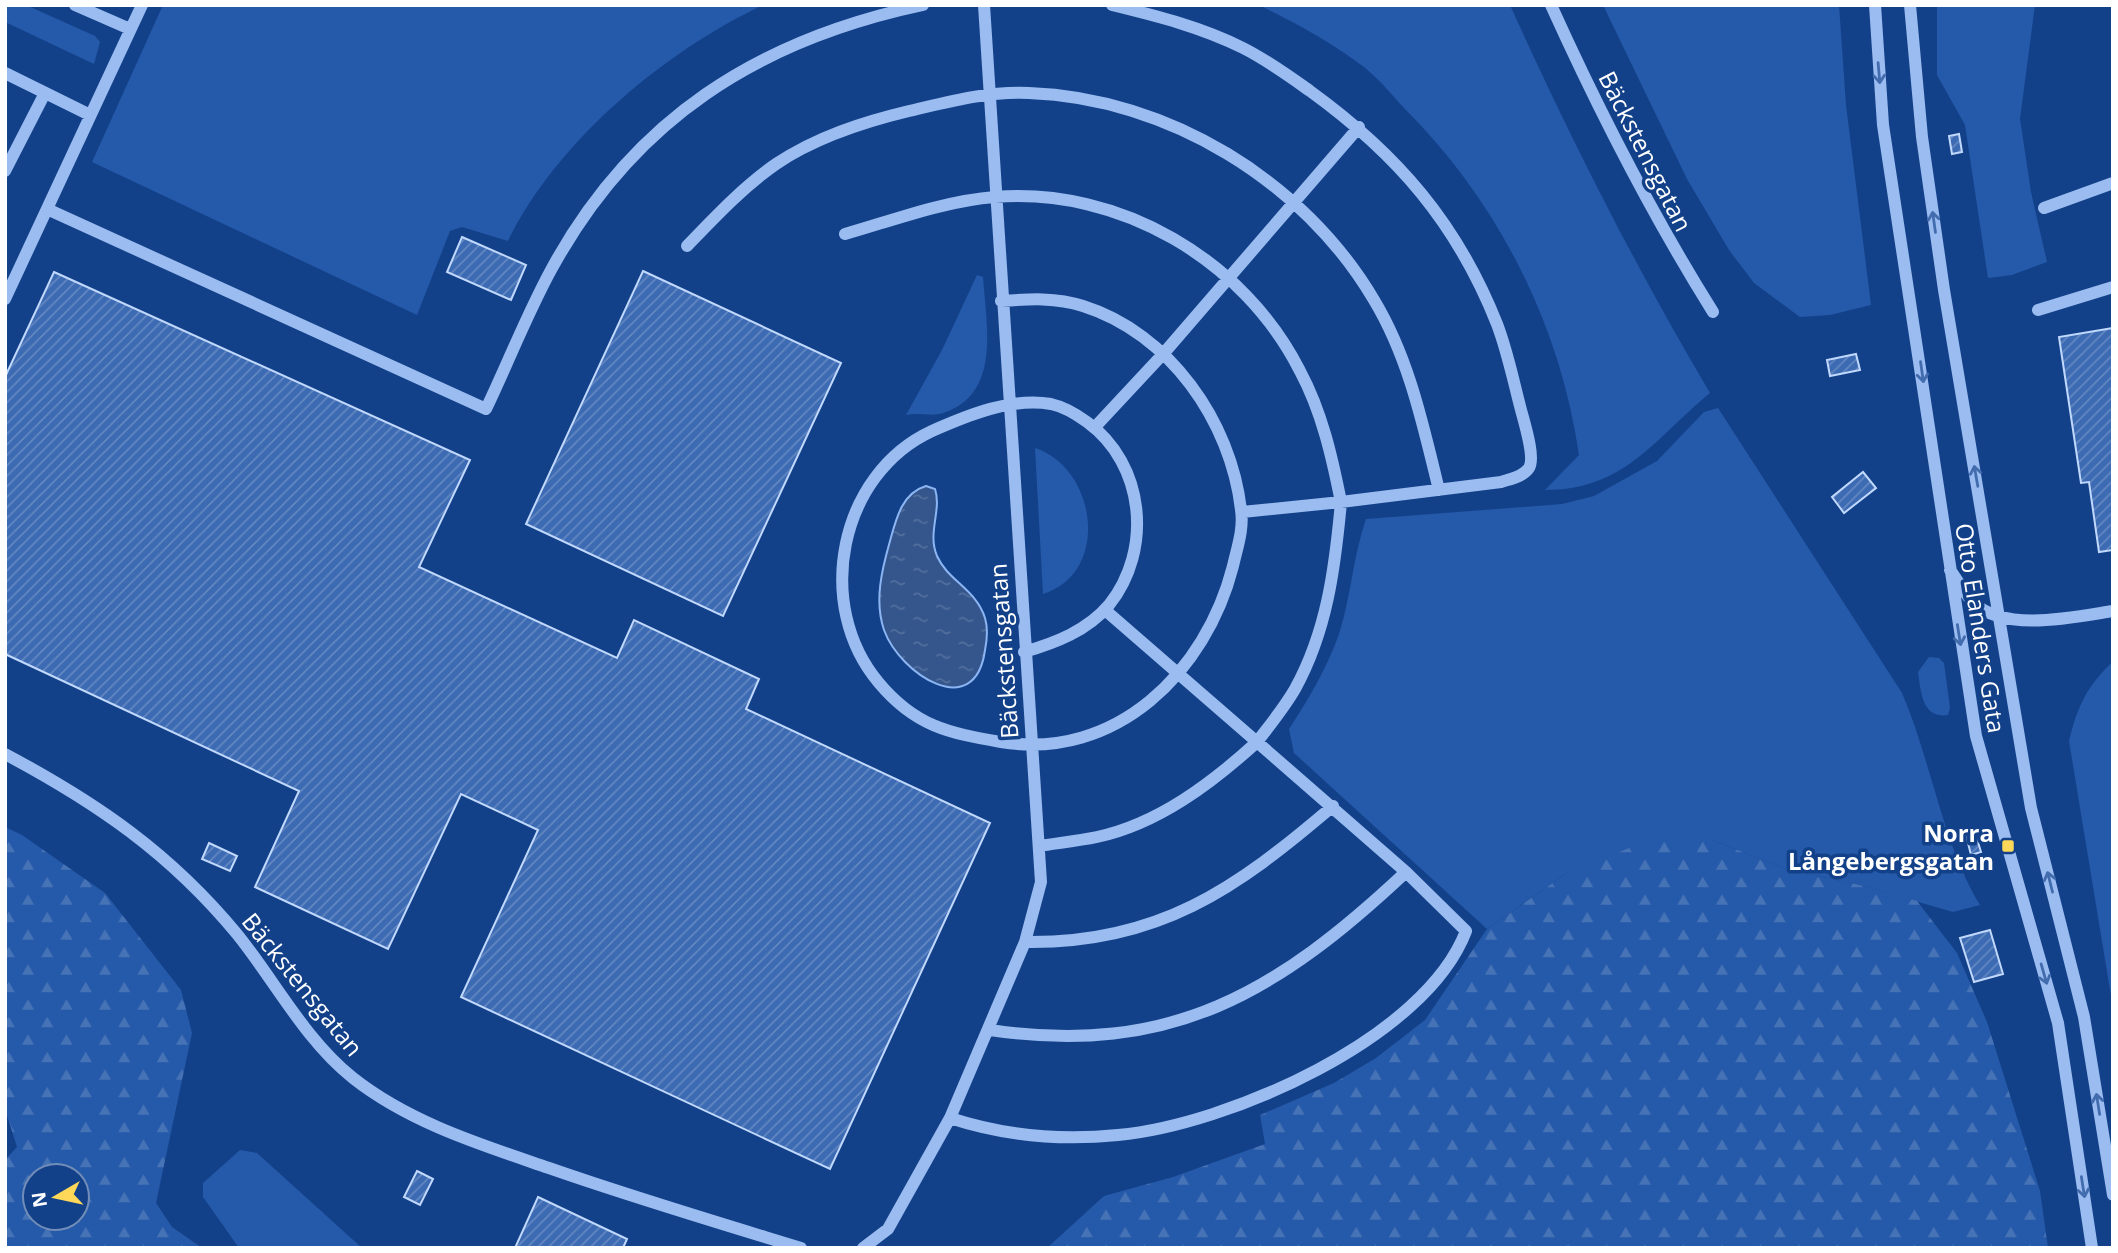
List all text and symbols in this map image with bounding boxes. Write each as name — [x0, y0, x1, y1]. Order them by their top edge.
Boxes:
one-way arrow — [1873, 62, 1886, 84]
street label: Bäckstensgatan — [1591, 65, 1701, 237]
one-way arrow — [1928, 211, 1941, 234]
one-way arrow — [1915, 360, 1928, 383]
one-way arrow — [1969, 465, 1982, 488]
street label: Otto Elanders Gata — [1948, 521, 2014, 735]
street label: Bäckstensgatan — [980, 562, 1026, 740]
one-way arrow — [1953, 623, 1966, 646]
place label: Norra Långebergsgatan — [1788, 816, 1994, 877]
marker: Norra Långebergsgatan — [2000, 838, 2016, 854]
one-way arrow — [2043, 871, 2056, 894]
street label: Bäckstensgatan — [235, 905, 371, 1063]
one-way arrow — [2038, 962, 2051, 985]
one-way arrow — [2091, 1093, 2104, 1116]
north arrow — [21, 1162, 91, 1232]
one-way arrow — [2077, 1175, 2090, 1198]
text: N — [25, 1190, 53, 1209]

